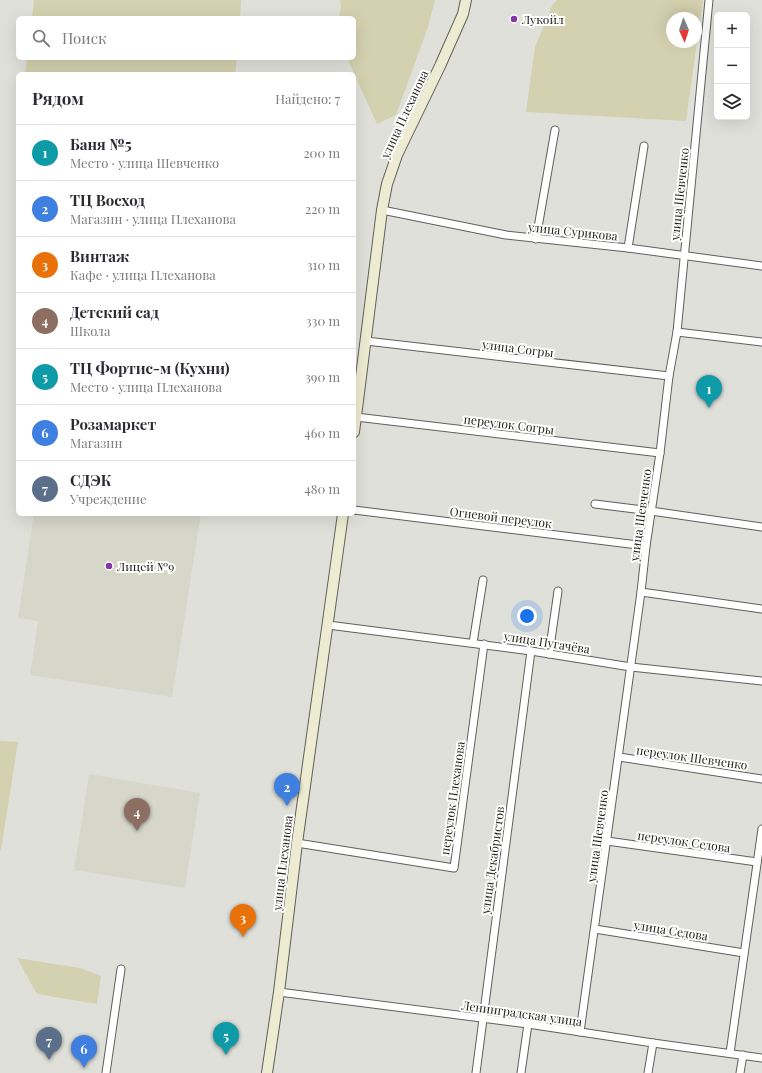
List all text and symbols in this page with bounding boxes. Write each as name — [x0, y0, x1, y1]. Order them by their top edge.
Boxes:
place label: Лукойл — [521, 11, 564, 27]
north arrow — [666, 12, 702, 48]
map controls — [714, 12, 750, 120]
button: + — [714, 12, 750, 48]
marker: Лукойл — [509, 14, 519, 24]
search box — [16, 16, 356, 60]
icon: search — [30, 27, 52, 49]
text: Поиск — [62, 28, 107, 48]
button: − — [714, 48, 750, 84]
street label: улица Плеханова — [376, 67, 431, 162]
button: layers — [714, 84, 750, 120]
text: Рядом — [32, 87, 84, 109]
text: Найдено: 7 — [275, 90, 340, 107]
text: Баня №5 — [70, 134, 132, 154]
text: 1 — [43, 144, 47, 161]
text: 200 m — [303, 144, 340, 161]
street label: улица Шевченко — [666, 146, 692, 242]
text: Место · улица Шевченко — [70, 154, 219, 171]
text: ТЦ Восход — [70, 190, 145, 210]
text: 2 — [42, 200, 48, 217]
text: 220 m — [305, 200, 340, 217]
text: Магазин · улица Плеханова — [70, 210, 236, 227]
street label: улица Сурикова — [526, 218, 619, 244]
text: Винтаж — [70, 246, 129, 266]
text: 3 — [42, 256, 48, 273]
text: 310 m — [307, 256, 340, 273]
text: Кафе · улица Плеханова — [70, 266, 216, 283]
text: Детский сад — [70, 302, 159, 322]
text: 4 — [42, 312, 48, 329]
text: 330 m — [306, 312, 340, 329]
text: Школа — [70, 322, 110, 339]
street label: улица Согры — [480, 336, 555, 360]
text: ТЦ Фортис-м (Кухни) — [70, 358, 230, 378]
text: 5 — [42, 368, 48, 385]
text: 390 m — [305, 368, 340, 385]
pin: 1 — [696, 375, 722, 408]
text: Место · улица Плеханова — [70, 378, 222, 395]
street label: переулок Согры — [463, 411, 555, 437]
text: Розамаркет — [70, 414, 156, 434]
text: 6 — [41, 424, 49, 441]
text: 460 m — [304, 424, 340, 441]
text: Магазин — [70, 434, 122, 451]
street label: улица Шевченко — [625, 467, 654, 563]
text: СДЭК — [70, 470, 112, 490]
text: 7 — [42, 480, 48, 497]
text: 480 m — [304, 480, 340, 497]
text: Учреждение — [70, 490, 146, 507]
street label: Огневой переулок — [449, 503, 553, 531]
place label: Лицей №9 — [116, 558, 174, 574]
marker: Лицей №9 — [104, 561, 114, 571]
your location — [517, 606, 537, 626]
street label: улица Пугачёва — [502, 627, 591, 657]
street label: переулок Плеханова — [436, 740, 468, 856]
street label: переулок Шевченко — [635, 741, 749, 773]
pin: 2 — [274, 773, 300, 806]
street label: улица Шевченко — [582, 788, 611, 884]
pin: 4 — [124, 798, 150, 831]
street label: улица Декабристов — [476, 805, 508, 916]
street label: улица Плеханова — [268, 815, 296, 912]
street label: переулок Седова — [637, 827, 731, 855]
pin: 3 — [230, 904, 256, 937]
street label: улица Седова — [632, 916, 709, 944]
street label: Ленинградская улица — [460, 996, 583, 1029]
pin: 5 — [213, 1022, 239, 1055]
pin: 7 — [36, 1027, 62, 1060]
pin: 6 — [71, 1035, 97, 1068]

